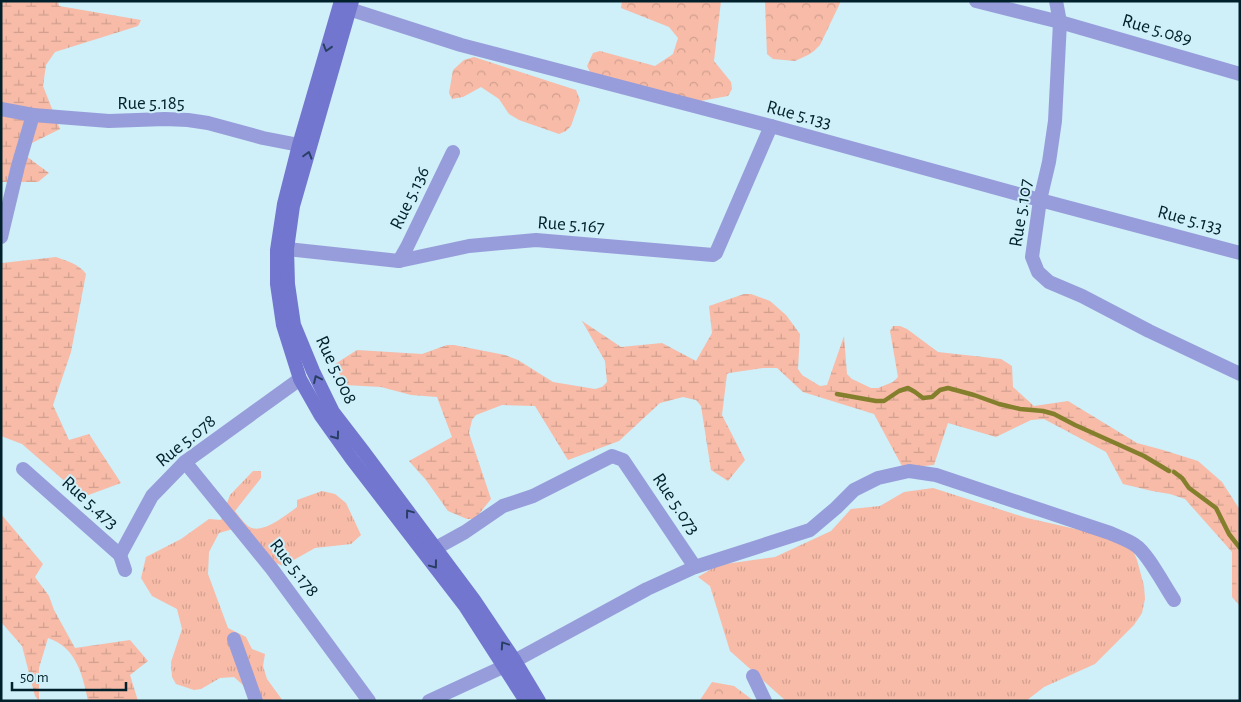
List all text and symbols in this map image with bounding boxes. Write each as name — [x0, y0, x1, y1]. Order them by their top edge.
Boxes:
street label: Rue 5.089 — [1120, 11, 1194, 49]
one-way arrow — [323, 43, 333, 52]
street label: Rue 5.185 — [117, 94, 185, 113]
street label: Rue 5.133 — [765, 97, 833, 133]
one-way arrow — [303, 151, 313, 159]
street label: Rue 5.136 — [387, 164, 433, 232]
street label: Rue 5.107 — [1006, 178, 1036, 248]
street label: Rue 5.133 — [1156, 202, 1224, 238]
street label: Rue 5.167 — [537, 213, 605, 237]
street label: Rue 5.008 — [312, 333, 360, 407]
one-way arrow — [313, 375, 324, 384]
street label: Rue 5.078 — [152, 411, 220, 471]
one-way arrow — [330, 430, 338, 439]
street label: Rue 5.073 — [649, 470, 703, 538]
street label: Rue 5.473 — [58, 473, 122, 533]
one-way arrow — [406, 509, 415, 519]
street label: Rue 5.178 — [266, 536, 322, 600]
one-way arrow — [428, 559, 437, 569]
one-way arrow — [501, 641, 510, 650]
scale bar — [12, 660, 126, 692]
text: 50 m — [20, 670, 49, 685]

